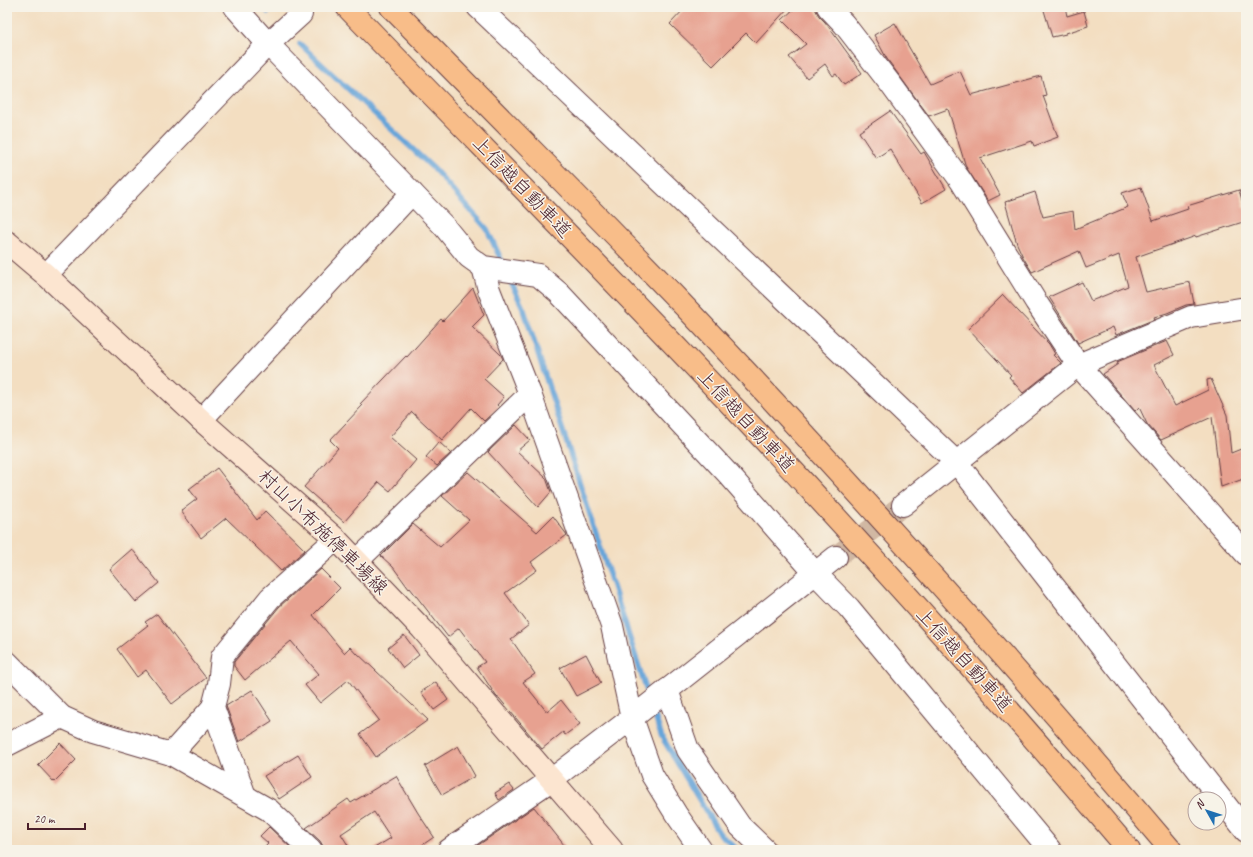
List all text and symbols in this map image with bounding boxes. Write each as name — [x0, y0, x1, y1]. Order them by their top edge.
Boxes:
street label: 上信越自動車道 — [467, 131, 577, 243]
street label: 上信越自動車道 — [692, 364, 800, 478]
street label: 村山小布施停車場線 — [253, 464, 393, 600]
street label: 上信越自動車道 — [911, 603, 1017, 717]
north arrow — [1187, 791, 1227, 831]
text: N — [1192, 796, 1208, 812]
scale bar — [28, 805, 85, 831]
text: 20 m — [34, 811, 56, 827]

